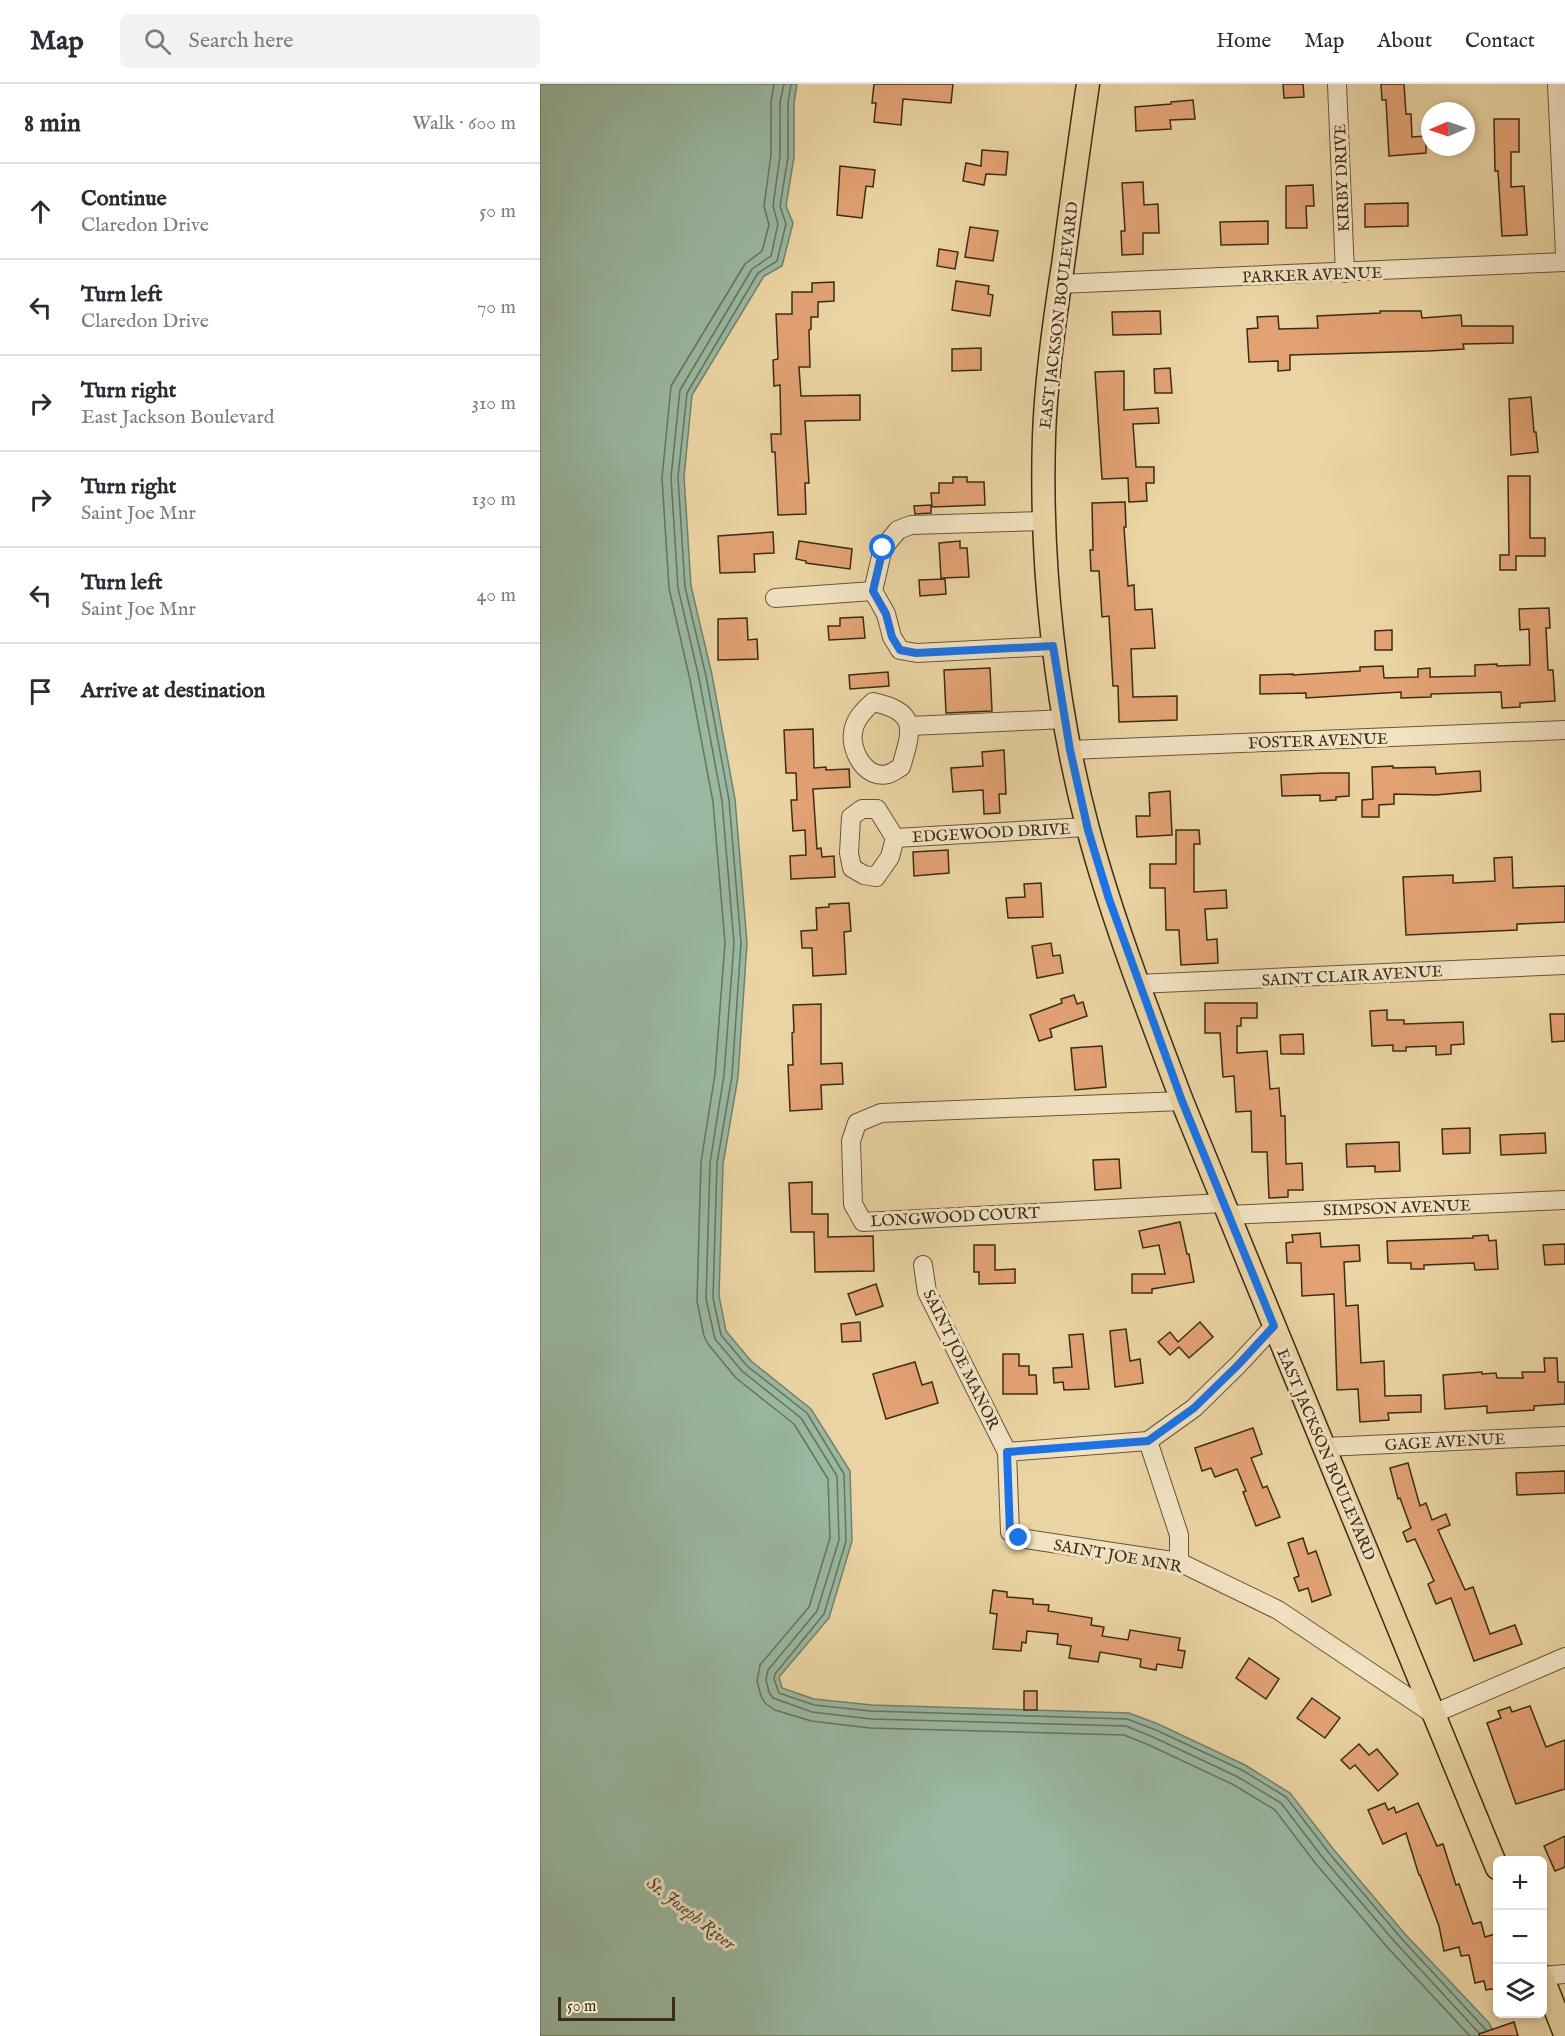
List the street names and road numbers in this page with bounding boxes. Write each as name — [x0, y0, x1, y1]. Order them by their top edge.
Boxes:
street label: KIRBY DRIVE — [1331, 123, 1355, 232]
street label: EAST JACKSON BOULEVARD — [1036, 200, 1084, 430]
street label: PARKER AVENUE — [1242, 264, 1382, 288]
street label: FOSTER AVENUE — [1248, 730, 1388, 754]
street label: EDGEWOOD DRIVE — [911, 820, 1071, 848]
street label: SAINT CLAIR AVENUE — [1261, 962, 1443, 992]
street label: SIMPSON AVENUE — [1323, 1196, 1471, 1222]
street label: LONGWOOD COURT — [870, 1204, 1041, 1232]
street label: SAINT JOE MANOR — [918, 1287, 1003, 1434]
street label: EAST JACKSON BOULEVARD — [1271, 1346, 1379, 1564]
street label: GAGE AVENUE — [1384, 1430, 1506, 1456]
street label: SAINT JOE MNR — [1052, 1536, 1184, 1578]

